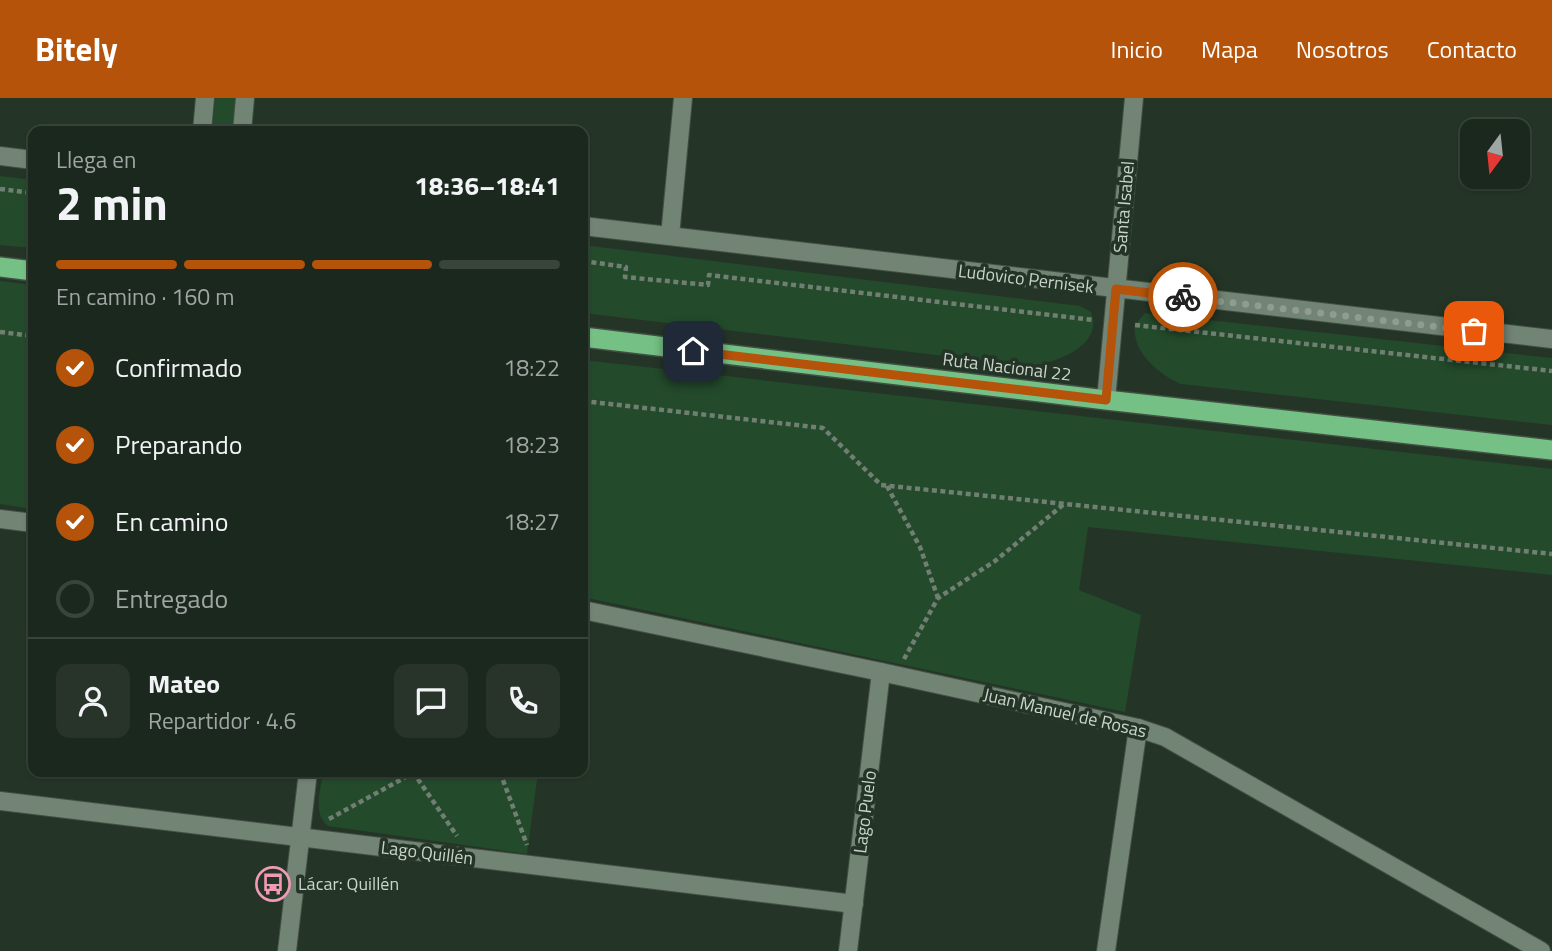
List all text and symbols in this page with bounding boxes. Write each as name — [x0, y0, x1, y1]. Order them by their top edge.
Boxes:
text: Bitely — [35, 24, 118, 74]
text: Inicio — [1111, 31, 1163, 67]
text: Mapa — [1201, 31, 1258, 67]
text: Nosotros — [1296, 31, 1389, 67]
text: Contacto — [1427, 31, 1517, 67]
north arrow — [1460, 119, 1530, 189]
map controls — [1460, 119, 1530, 189]
text: Llega en — [56, 142, 136, 177]
street label: Santa Isabel — [1106, 160, 1141, 254]
text: 18:36–18:41 — [414, 166, 560, 205]
text: 2 min — [56, 168, 168, 238]
street label: Ludovico Pernisek — [957, 257, 1096, 300]
courier — [1148, 262, 1218, 332]
icon: bike — [1164, 278, 1202, 316]
text: En camino · 160 m — [56, 279, 234, 314]
pin — [1444, 301, 1504, 361]
icon: bag — [1455, 312, 1493, 350]
pin — [663, 321, 723, 381]
icon: home — [674, 332, 712, 370]
street label: Ruta Nacional 22 — [941, 345, 1073, 388]
text: Confirmado — [115, 348, 242, 387]
icon: check — [56, 349, 94, 387]
text: 18:22 — [503, 350, 560, 385]
text: Preparando — [115, 425, 242, 464]
icon: check — [56, 426, 94, 464]
text: 18:23 — [503, 427, 560, 462]
text: En camino — [115, 502, 229, 541]
icon: check — [56, 503, 94, 541]
text: 18:27 — [503, 504, 560, 539]
text: Entregado — [115, 579, 228, 618]
button: person — [56, 664, 130, 738]
text: Mateo — [148, 664, 220, 703]
button: chat — [394, 664, 468, 738]
button: phone — [486, 664, 560, 738]
street label: Juan Manuel de Rosas — [981, 681, 1149, 744]
text: Repartidor · 4.6 — [148, 703, 296, 738]
street label: Lago Puelo — [846, 769, 883, 855]
street label: Lago Quillén — [379, 833, 475, 872]
bus stop icon: Lácar: Quillén — [254, 865, 292, 903]
place label: Lácar: Quillén — [298, 870, 399, 897]

